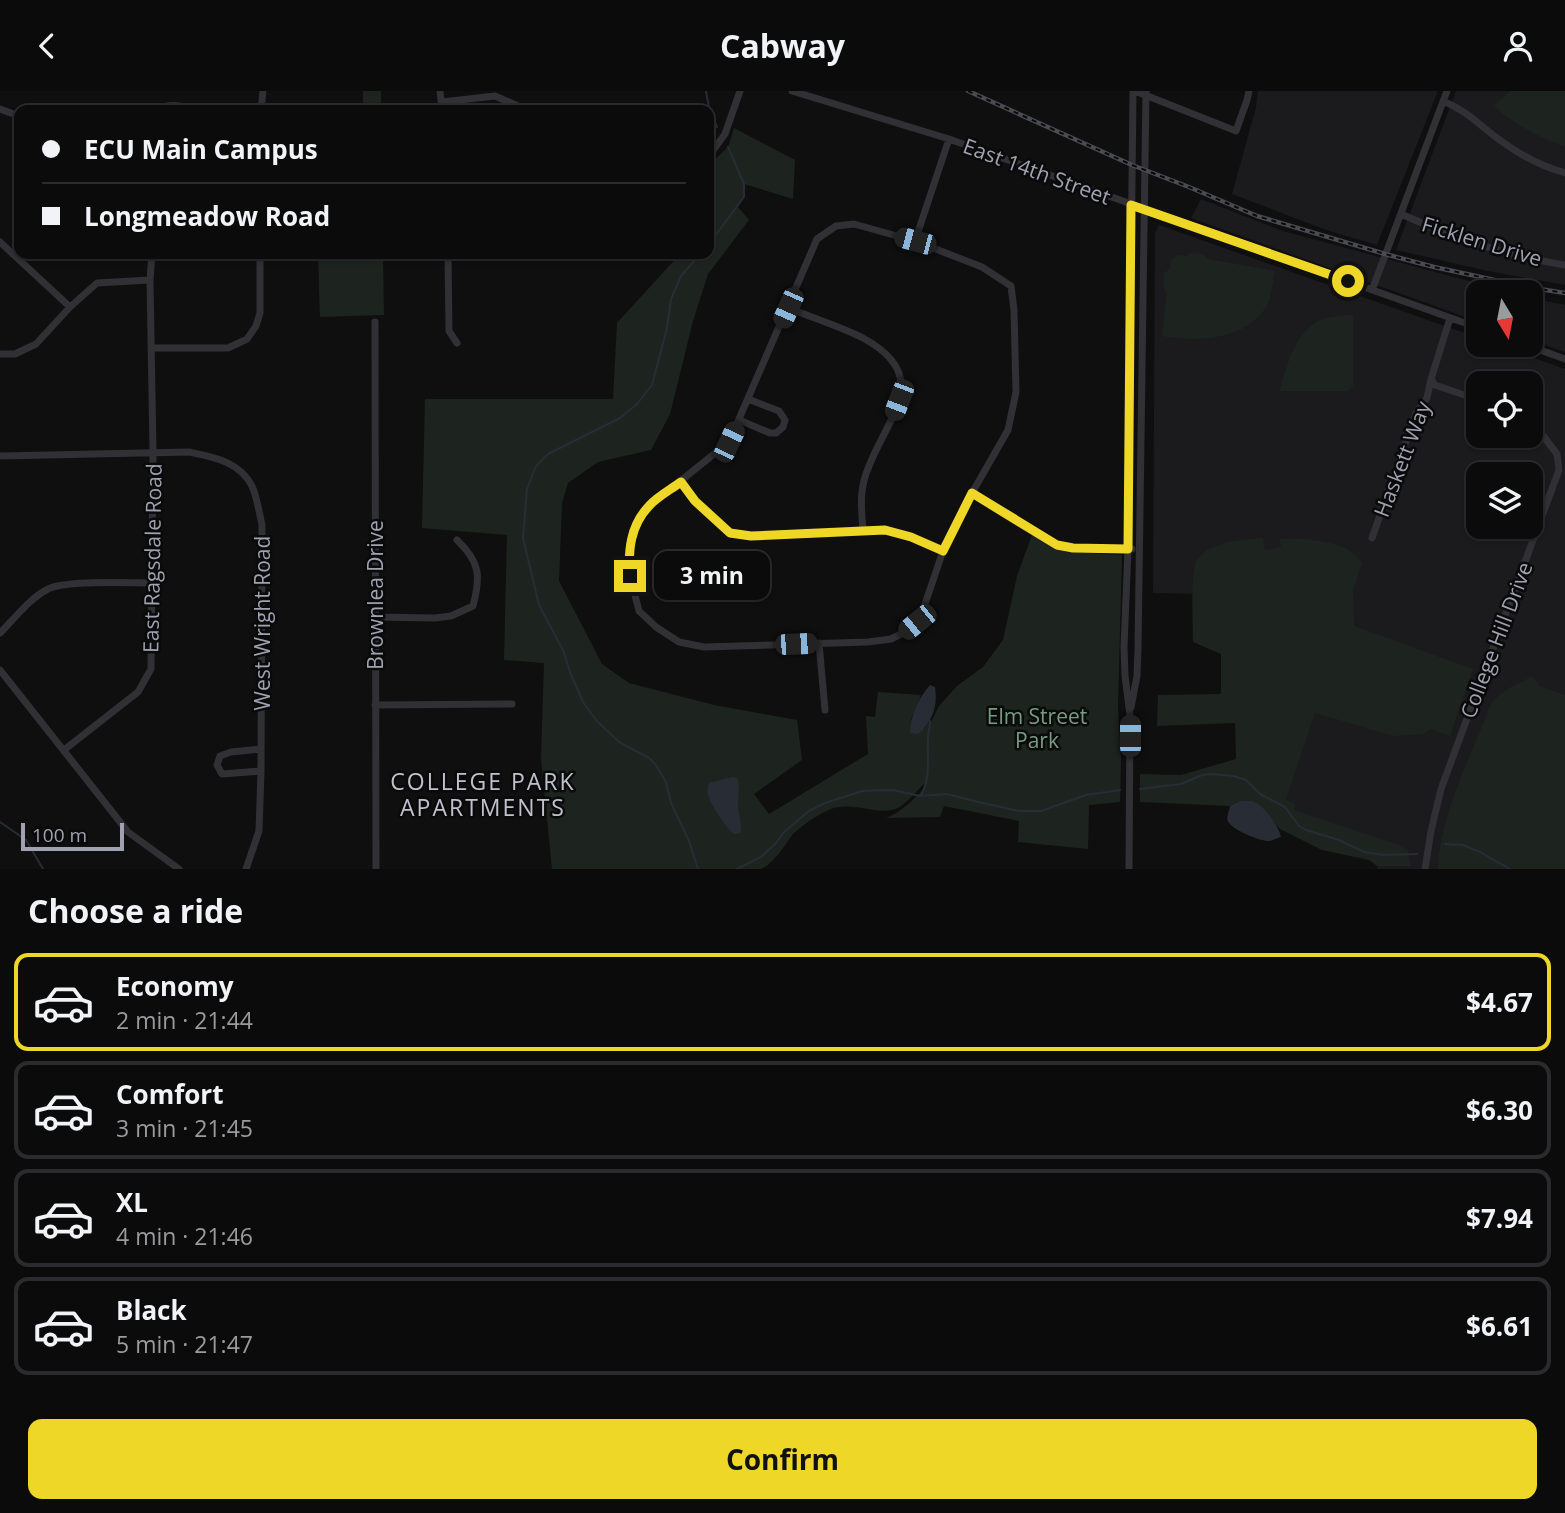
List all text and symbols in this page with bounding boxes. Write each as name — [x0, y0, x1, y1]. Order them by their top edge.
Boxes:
text: Cabway — [720, 24, 845, 67]
icon: back — [28, 27, 66, 65]
icon: person — [1499, 27, 1537, 65]
text: ECU Main Campus — [84, 131, 318, 167]
street label: East 14th Street — [959, 131, 1115, 211]
text: Longmeadow Road — [84, 198, 330, 234]
street label: Ficklen Drive — [1419, 209, 1545, 273]
car — [892, 225, 939, 257]
route start — [1332, 265, 1364, 297]
north arrow — [1466, 280, 1544, 357]
map controls — [1466, 280, 1543, 539]
car — [770, 285, 807, 331]
button: locate — [1466, 371, 1543, 448]
car — [882, 377, 917, 423]
street label: Haskett Way — [1367, 397, 1437, 521]
car — [711, 419, 748, 465]
button: layers — [1466, 462, 1543, 539]
street label: East Ragsdale Road — [136, 463, 168, 653]
street label: Brownlea Drive — [361, 520, 389, 670]
street label: West Wright Road — [248, 536, 276, 710]
callout: 3 min — [654, 552, 770, 601]
street label: College Hill Drive — [1453, 558, 1539, 722]
text: 3 min — [680, 559, 744, 591]
route end — [614, 560, 646, 592]
car — [895, 601, 940, 643]
car — [775, 633, 818, 655]
park label: Elm Street Park — [987, 702, 1087, 754]
car — [1120, 715, 1141, 757]
district label: COLLEGE PARK APARTMENTS — [390, 765, 576, 823]
scale bar — [21, 820, 124, 852]
text: 100 m — [32, 822, 87, 848]
text: Choose a ride — [28, 889, 243, 932]
text: Economy — [116, 968, 234, 1004]
icon: car — [32, 971, 95, 1034]
text: $4.67 — [1466, 984, 1533, 1020]
text: 2 min · 21:44 — [116, 1004, 253, 1036]
text: Comfort — [116, 1076, 223, 1112]
icon: car — [32, 1079, 95, 1142]
text: $6.30 — [1466, 1092, 1533, 1128]
text: 3 min · 21:45 — [116, 1112, 253, 1144]
text: XL — [116, 1184, 148, 1220]
icon: car — [32, 1187, 95, 1250]
text: $7.94 — [1466, 1200, 1533, 1236]
text: 4 min · 21:46 — [116, 1220, 253, 1252]
text: Black — [116, 1292, 187, 1328]
icon: car — [32, 1295, 95, 1358]
text: $6.61 — [1466, 1308, 1533, 1344]
text: 5 min · 21:47 — [116, 1328, 253, 1360]
button: Confirm — [28, 1419, 1537, 1499]

